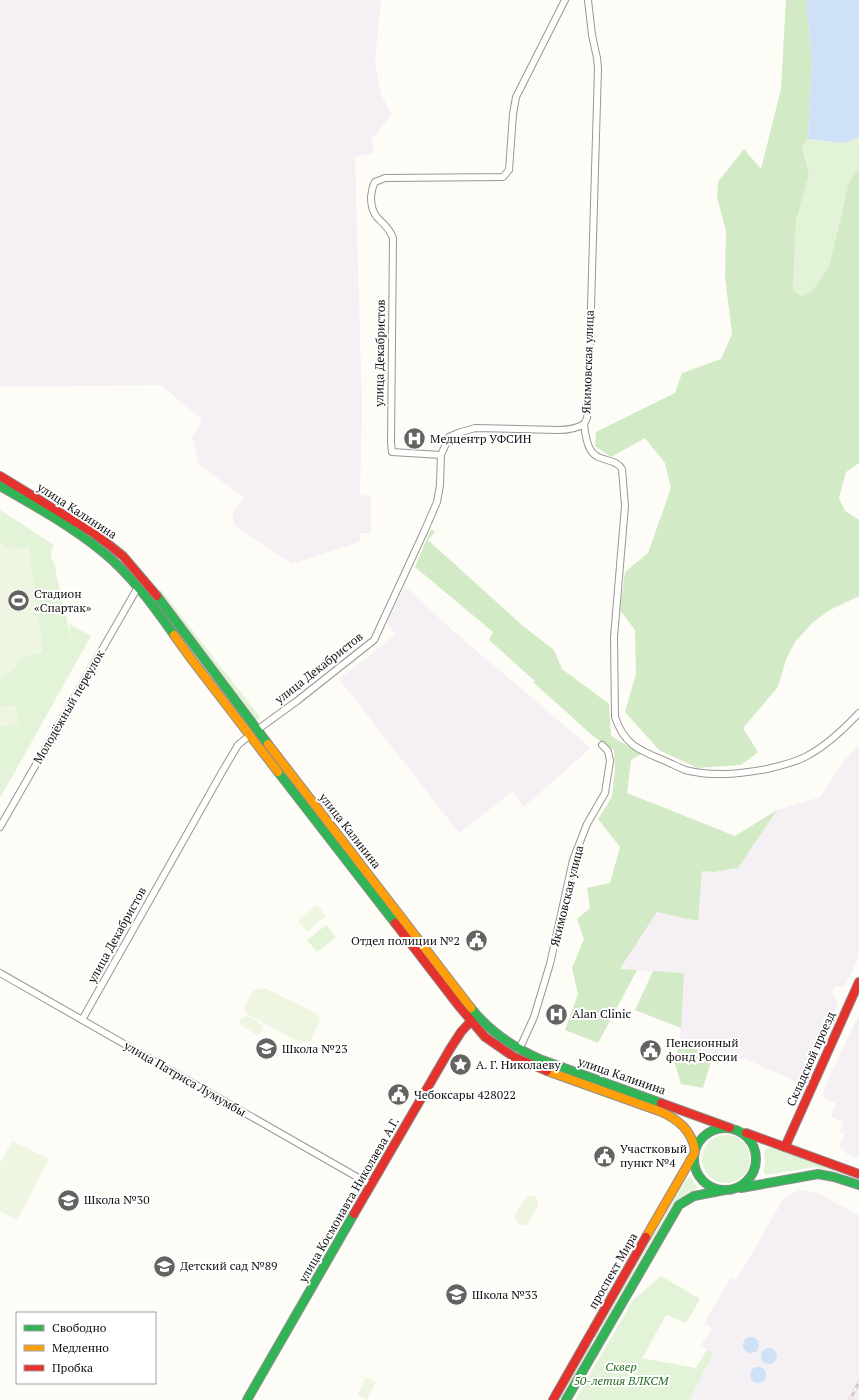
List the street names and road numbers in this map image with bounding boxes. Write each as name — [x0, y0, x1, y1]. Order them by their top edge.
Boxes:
street label: улица Декабристов — [371, 299, 388, 408]
street label: Якимовская улица — [578, 310, 597, 414]
street label: улица Калинина — [34, 479, 120, 542]
street label: улица Декабристов — [271, 629, 366, 707]
street label: Молодёжный переулок — [30, 647, 108, 766]
street label: улица Калинина — [316, 789, 385, 871]
street label: Якимовская улица — [547, 844, 586, 948]
street label: улица Декабристов — [83, 884, 149, 986]
street label: Складской проезд — [783, 1009, 838, 1108]
street label: улица Патриса Лумумбы — [121, 1037, 249, 1120]
street label: улица Калинина — [575, 1053, 668, 1098]
street label: улица Космонавта Николаева А.Г. — [295, 1115, 402, 1286]
street label: проспект Мира — [585, 1230, 640, 1311]

